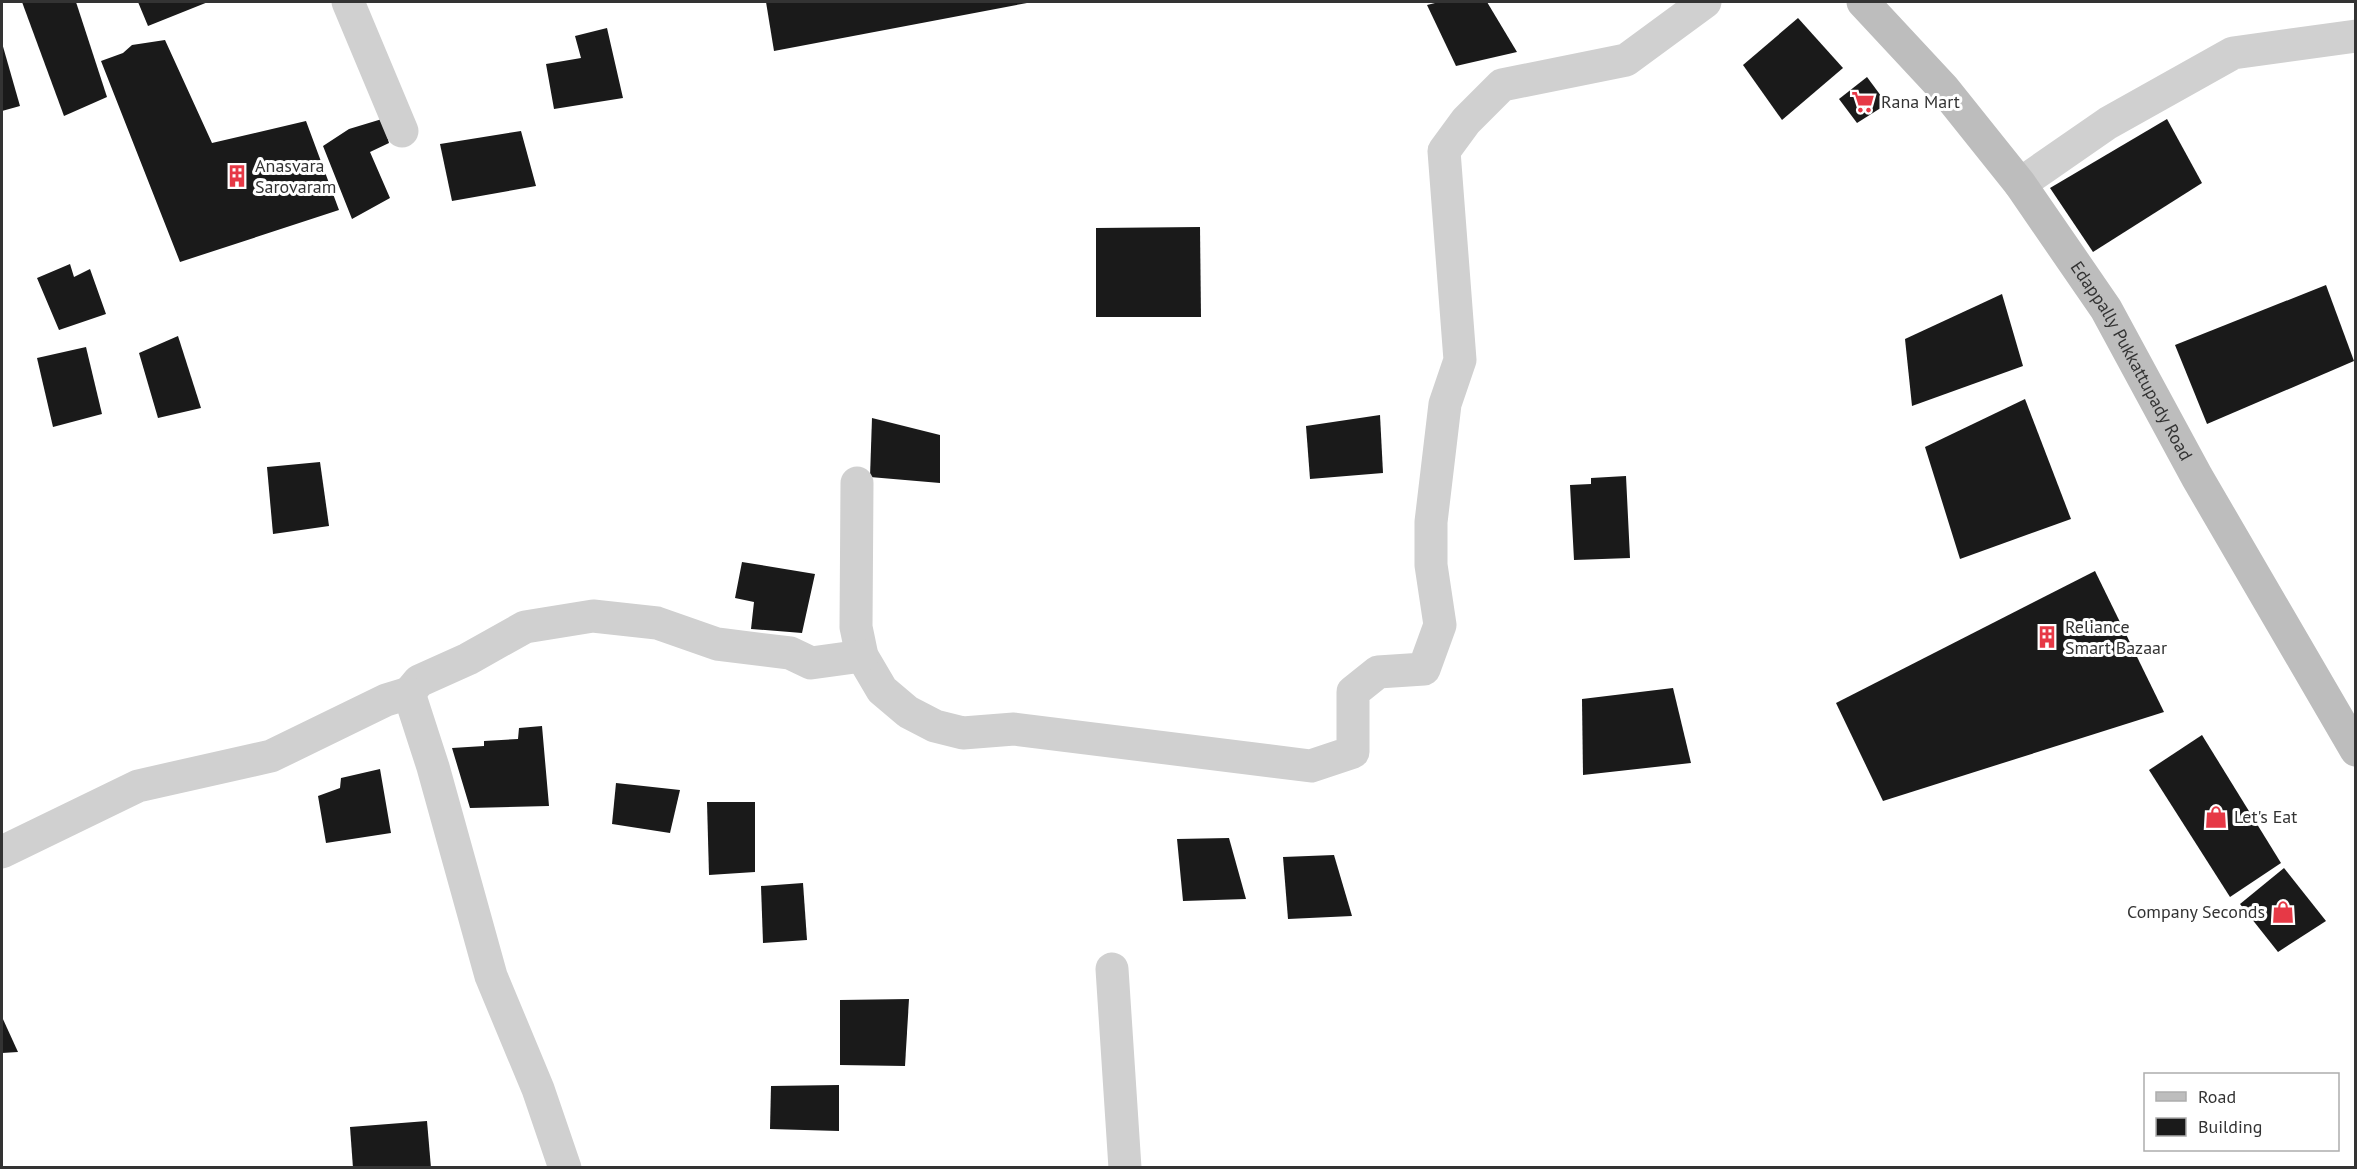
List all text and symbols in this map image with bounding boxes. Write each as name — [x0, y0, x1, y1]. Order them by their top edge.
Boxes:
supermarket icon: Rana Mart — [1850, 89, 1876, 115]
place label: Rana Mart — [1881, 90, 1960, 113]
place label: Anasvara Sarovaram — [255, 154, 336, 198]
building icon: Anasvara Sarovaram — [224, 163, 250, 189]
street label: Edappally Pukkattupady Road — [2066, 257, 2198, 464]
place label: Reliance Smart Bazaar — [2065, 615, 2167, 659]
building icon: Reliance Smart Bazaar — [2034, 624, 2060, 650]
shop icon: Let's Eat — [2203, 804, 2229, 830]
place label: Let's Eat — [2234, 805, 2297, 828]
shop icon: Company Seconds — [2270, 899, 2296, 925]
place label: Company Seconds — [2127, 900, 2265, 923]
legend — [2144, 1073, 2339, 1151]
text: Road — [2198, 1085, 2236, 1108]
text: Building — [2198, 1115, 2262, 1138]

